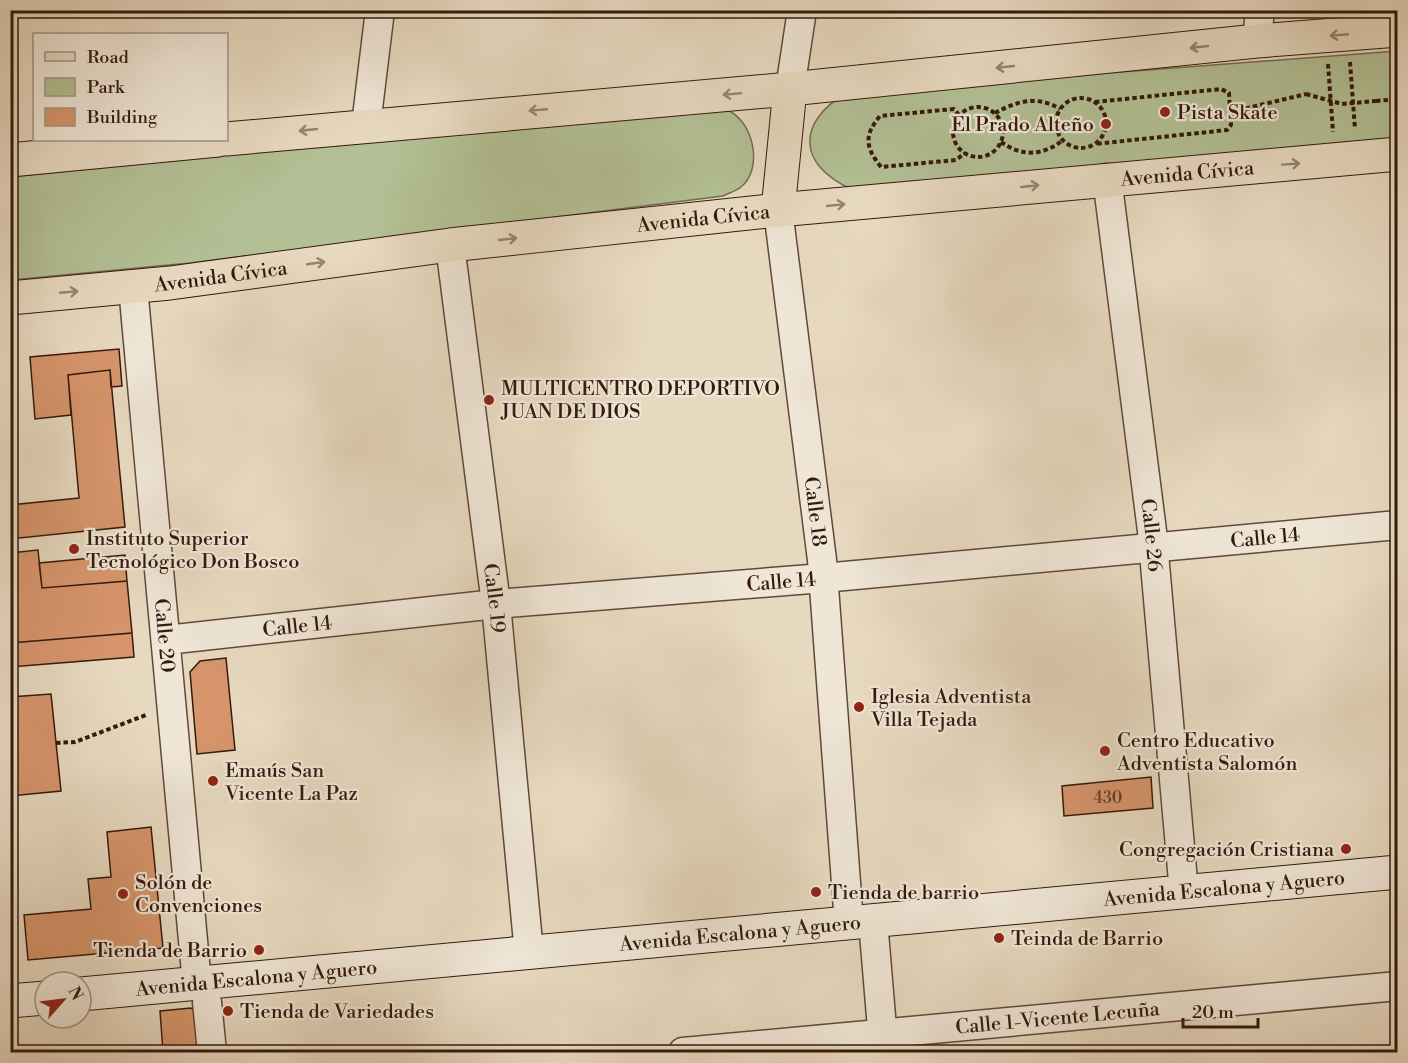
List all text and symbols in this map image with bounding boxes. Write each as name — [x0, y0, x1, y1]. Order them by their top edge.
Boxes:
one-way arrow — [1330, 30, 1350, 41]
legend — [33, 33, 228, 141]
one-way arrow — [1190, 41, 1209, 52]
text: Road — [87, 46, 130, 69]
one-way arrow — [996, 61, 1015, 72]
text: Park — [87, 76, 126, 99]
one-way arrow — [723, 89, 743, 100]
place label: Pista Skate — [1177, 101, 1278, 126]
one-way arrow — [528, 105, 548, 116]
marker: Pista Skate — [1158, 105, 1172, 119]
text: Building — [86, 106, 158, 129]
place label: El Prado Alteño — [951, 113, 1094, 138]
marker: El Prado Alteño — [1099, 117, 1113, 131]
one-way arrow — [299, 125, 319, 136]
street label: Avenida Cívica — [1119, 156, 1256, 193]
one-way arrow — [1281, 158, 1301, 169]
one-way arrow — [1020, 180, 1040, 191]
one-way arrow — [826, 199, 846, 210]
street label: Avenida Cívica — [635, 200, 772, 239]
one-way arrow — [498, 233, 517, 244]
street label: Avenida Cívica — [152, 256, 290, 298]
one-way arrow — [306, 258, 326, 269]
one-way arrow — [58, 286, 78, 297]
place label: MULTICENTRO DEPORTIVO JUAN DE DIOS — [500, 377, 780, 425]
marker: MULTICENTRO DEPORTIVO JUAN DE DIOS — [482, 393, 496, 407]
street label: Calle 18 — [798, 475, 831, 548]
street label: Calle 26 — [1134, 497, 1167, 573]
street label: Calle 14 — [1229, 523, 1301, 554]
place label: Instituto Superior Tecnológico Don Bosco — [86, 527, 299, 575]
marker: Instituto Superior Tecnológico Don Bosco — [67, 542, 81, 556]
street label: Calle 19 — [477, 562, 510, 634]
street label: Calle 14 — [746, 568, 817, 598]
street label: Calle 20 — [148, 597, 179, 674]
street label: Calle 14 — [261, 611, 333, 643]
place label: Iglesia Adventista Villa Tejada — [870, 685, 1032, 733]
marker: Iglesia Adventista Villa Tejada — [852, 700, 866, 714]
place label: Centro Educativo Adventista Salomón — [1116, 729, 1297, 777]
marker: Centro Educativo Adventista Salomón — [1098, 744, 1112, 758]
place label: Emaús San Vicente La Paz — [224, 759, 358, 807]
marker: Emaús San Vicente La Paz — [206, 774, 220, 788]
house number: 430 — [1094, 788, 1122, 808]
place label: Congregación Cristiana — [1119, 838, 1335, 863]
marker: Congregación Cristiana — [1339, 842, 1353, 856]
street label: Avenida Escalona y Aguero — [1101, 866, 1346, 913]
place label: Solón de Convenciones — [135, 871, 262, 919]
place label: Tienda de barrio — [828, 881, 979, 906]
marker: Tienda de barrio — [809, 885, 823, 899]
marker: Solón de Convenciones — [116, 887, 130, 901]
street label: Avenida Escalona y Aguero — [617, 911, 862, 958]
place label: Teinda de Barrio — [1011, 927, 1163, 952]
marker: Teinda de Barrio — [992, 931, 1006, 945]
place label: Tienda de Barrio — [93, 939, 247, 964]
marker: Tienda de Barrio — [252, 943, 266, 957]
street label: Avenida Escalona y Aguero — [133, 956, 378, 1003]
north arrow — [33, 970, 93, 1030]
text: N — [64, 983, 87, 1004]
scale bar — [1183, 991, 1258, 1029]
street label: Calle 1-Vicente Lecuña — [954, 997, 1162, 1041]
place label: Tienda de Variedades — [240, 1000, 434, 1025]
text: 20 m — [1192, 1001, 1234, 1024]
marker: Tienda de Variedades — [221, 1004, 235, 1018]

